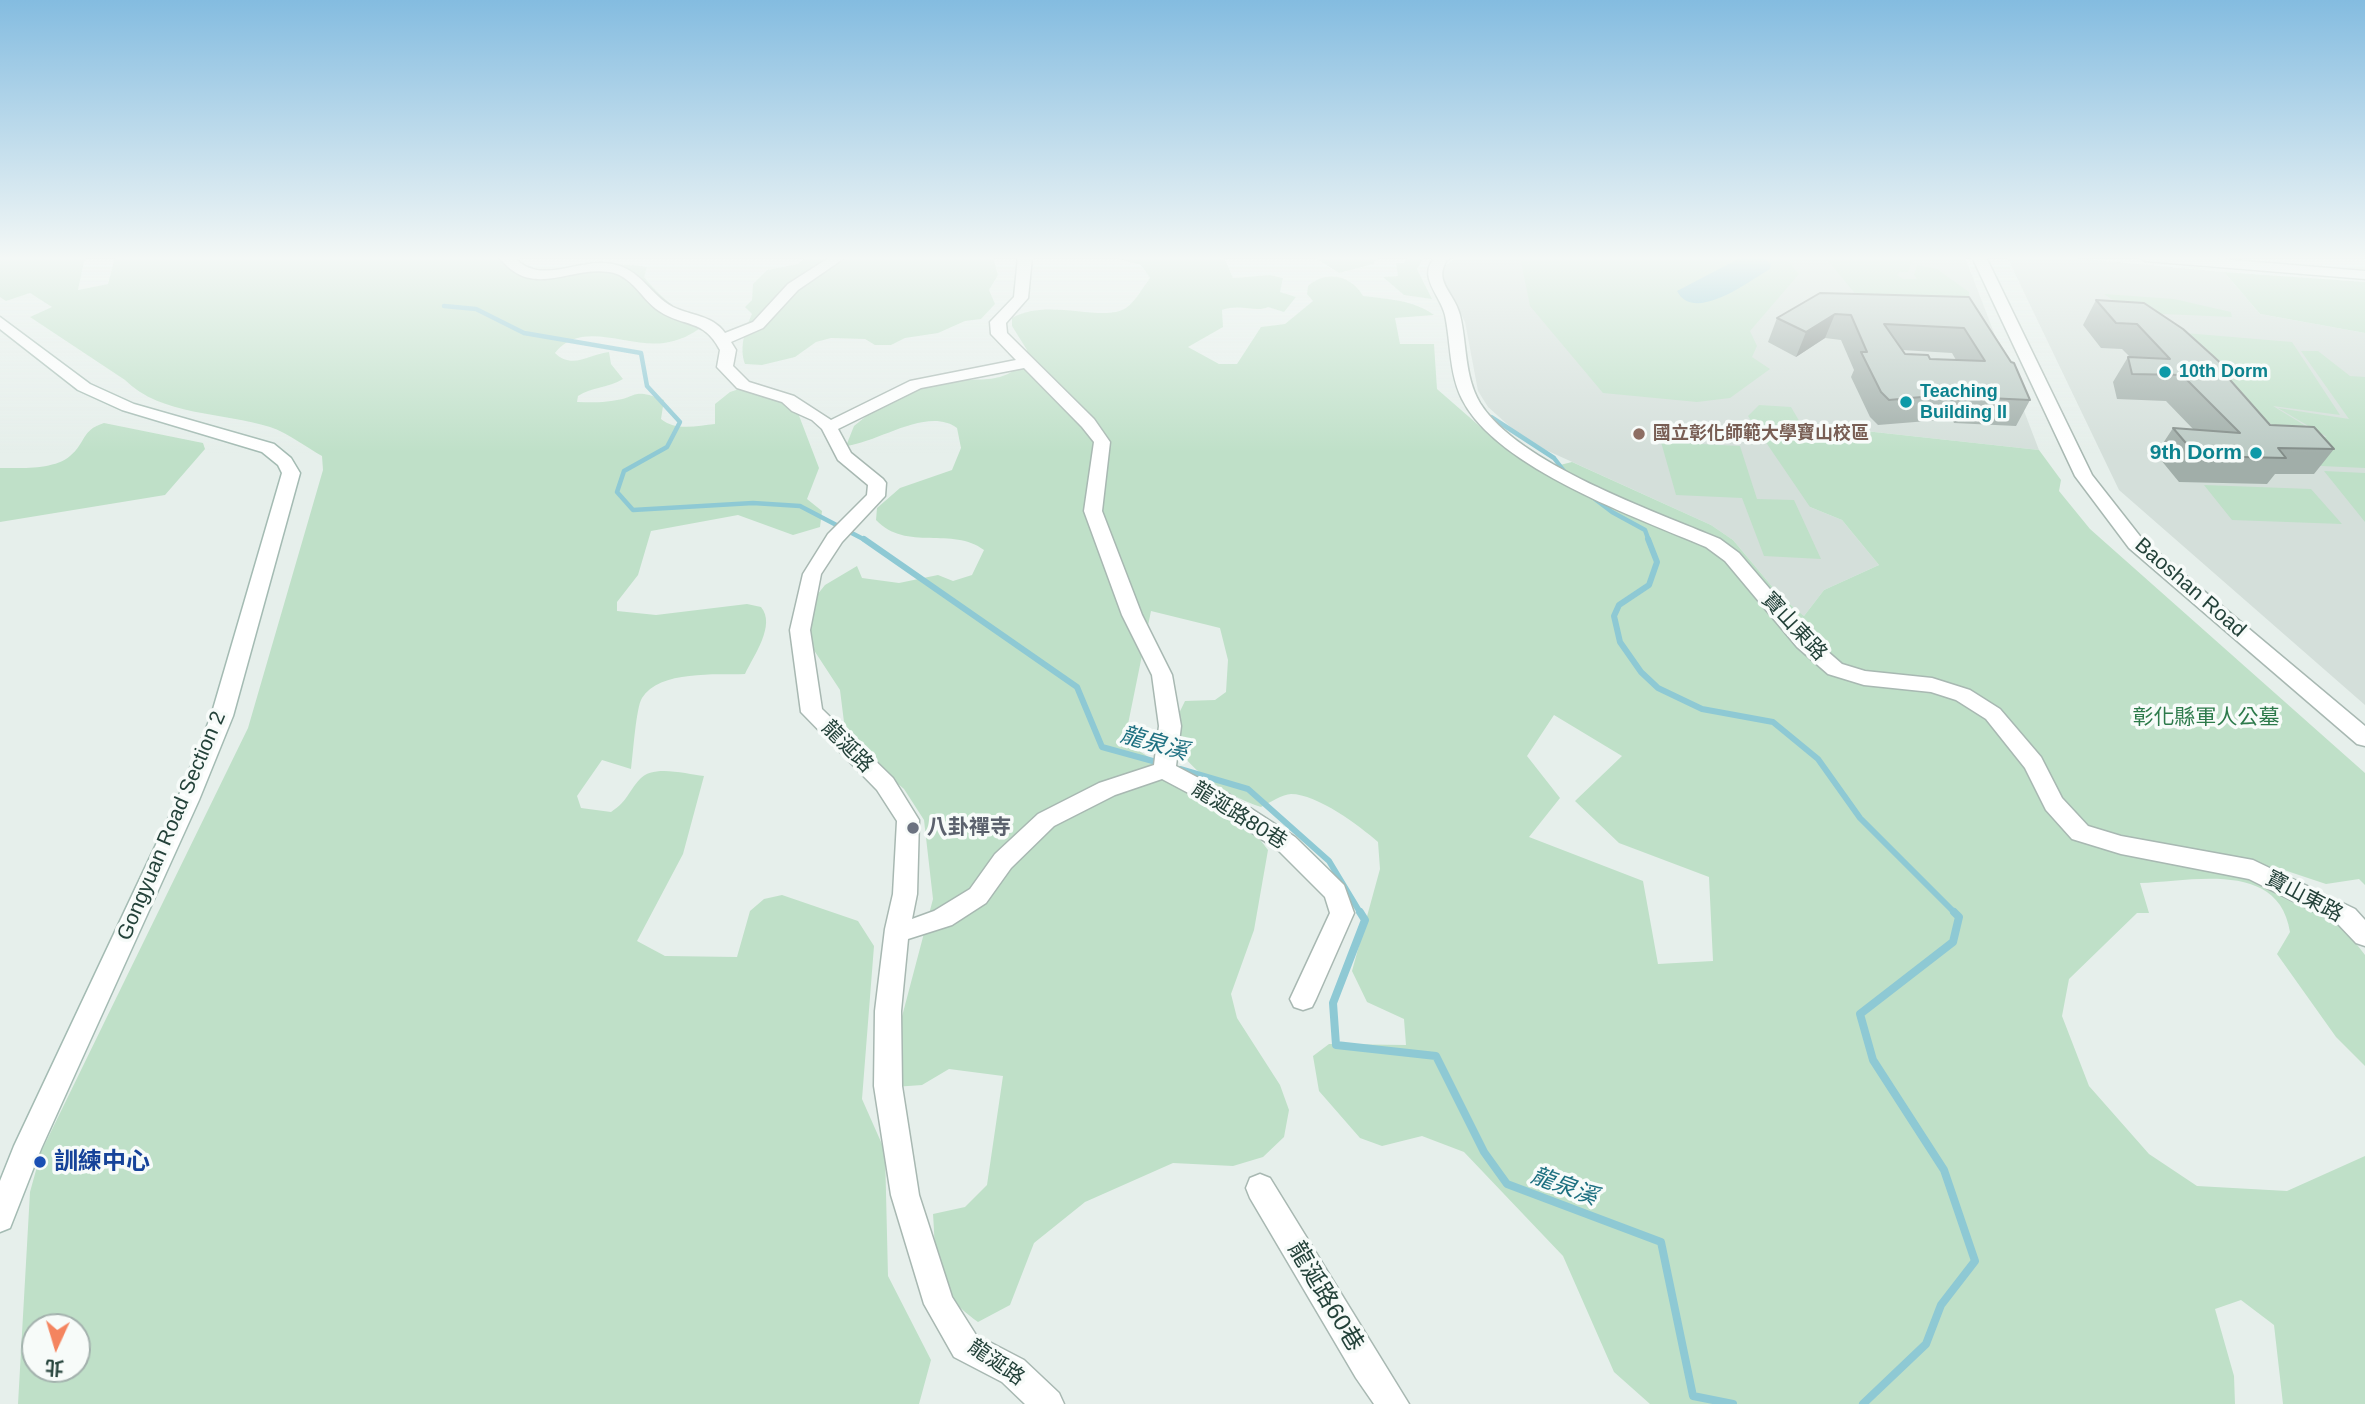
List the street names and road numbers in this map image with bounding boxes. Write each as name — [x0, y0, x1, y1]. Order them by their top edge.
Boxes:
street label: Baoshan Road — [2129, 533, 2251, 643]
street label: 寶山東路 — [1756, 588, 1832, 666]
street label: Gongyuan Road Section 2 — [112, 708, 232, 944]
street label: 龍涎路 — [816, 716, 878, 778]
street label: 龍涎路80巷 — [1187, 777, 1291, 855]
street label: 寶山東路 — [2261, 866, 2347, 928]
street label: 龍涎路60巷 — [1281, 1237, 1369, 1357]
street label: 龍涎路 — [963, 1335, 1029, 1391]

